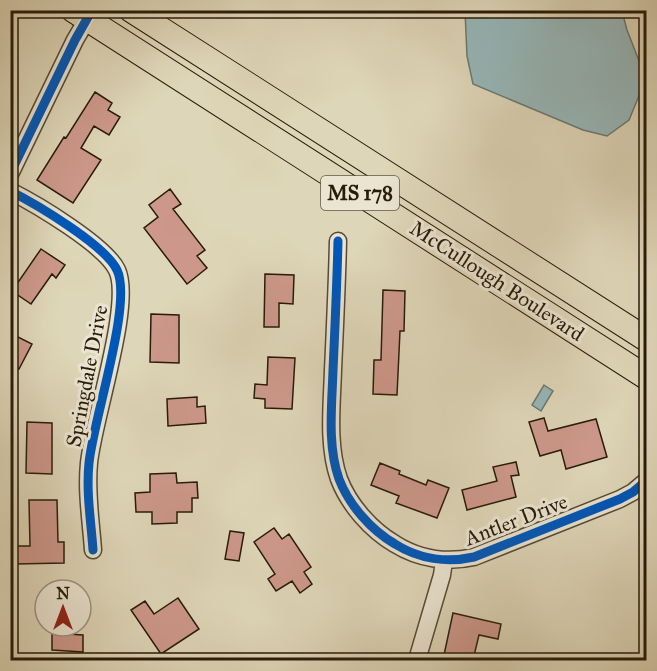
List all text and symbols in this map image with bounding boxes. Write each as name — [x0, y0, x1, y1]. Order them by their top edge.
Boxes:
road number: MS 178 — [321, 176, 399, 210]
street label: McCullough Boulevard — [405, 215, 589, 347]
street label: Springdale Drive — [60, 303, 114, 449]
street label: Antler Drive — [460, 488, 571, 552]
north arrow — [33, 578, 93, 638]
text: N — [56, 584, 70, 603]

